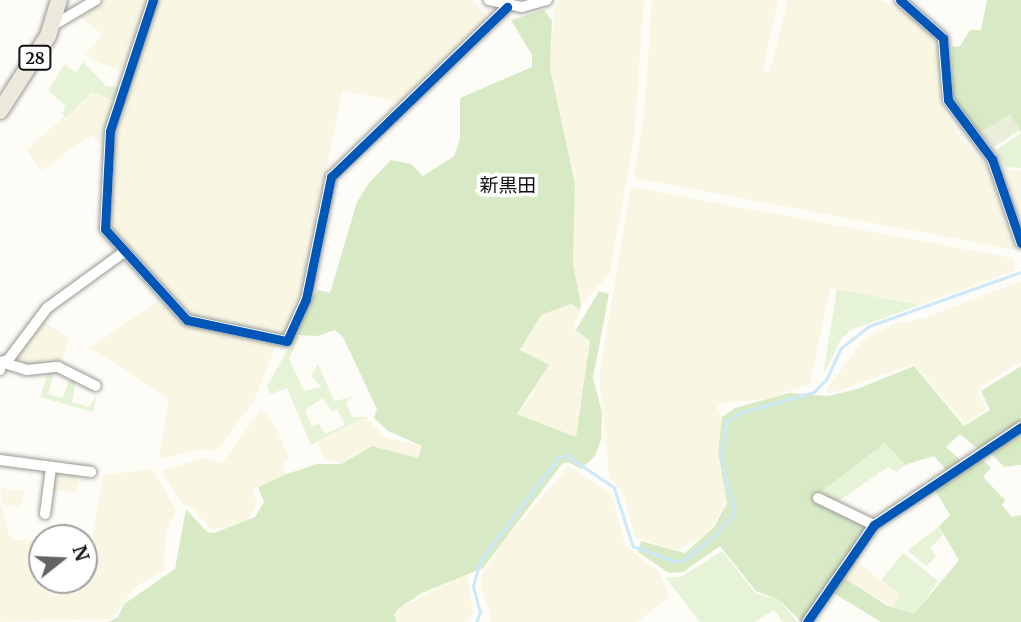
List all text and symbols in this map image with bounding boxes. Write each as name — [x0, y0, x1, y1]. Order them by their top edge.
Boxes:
road number: 28 — [18, 46, 52, 71]
district label: 新黒田 — [480, 175, 536, 197]
north arrow — [28, 524, 98, 594]
text: N — [67, 542, 95, 564]

